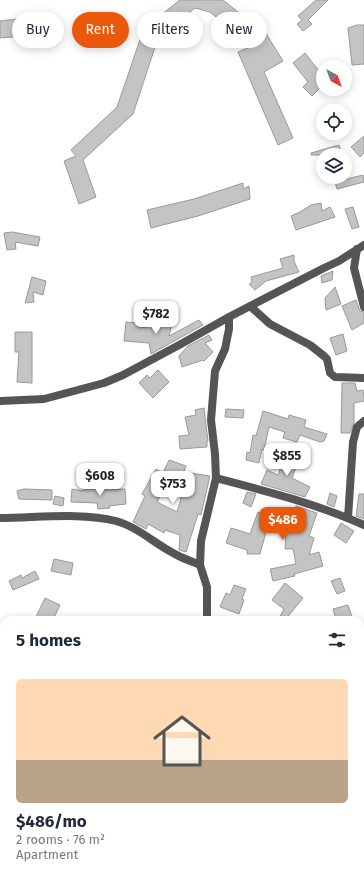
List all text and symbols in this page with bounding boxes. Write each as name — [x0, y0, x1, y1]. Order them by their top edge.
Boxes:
chip: Buy — [12, 12, 64, 48]
chip: Rent — [72, 12, 129, 48]
chip: Filters — [137, 12, 203, 48]
chip: New — [211, 12, 267, 48]
north arrow — [316, 60, 352, 96]
map controls — [316, 60, 352, 184]
button: locate — [316, 104, 352, 140]
button: layers — [316, 148, 352, 184]
pin: $782 — [132, 301, 180, 335]
text: $782 — [143, 306, 169, 321]
pin: $855 — [263, 443, 311, 477]
text: $855 — [273, 448, 301, 463]
pin: $608 — [76, 463, 124, 497]
text: $608 — [85, 468, 115, 483]
pin: $753 — [149, 471, 197, 505]
text: $753 — [160, 476, 186, 491]
pin: $486 — [259, 507, 307, 541]
text: $486 — [268, 512, 298, 527]
icon: filters — [326, 629, 348, 651]
text: 5 homes — [16, 630, 81, 651]
icon: home — [146, 705, 218, 777]
text: $486/mo — [16, 811, 87, 832]
text: 2 rooms · 76 m² — [16, 832, 105, 847]
text: Apartment — [16, 847, 78, 862]

